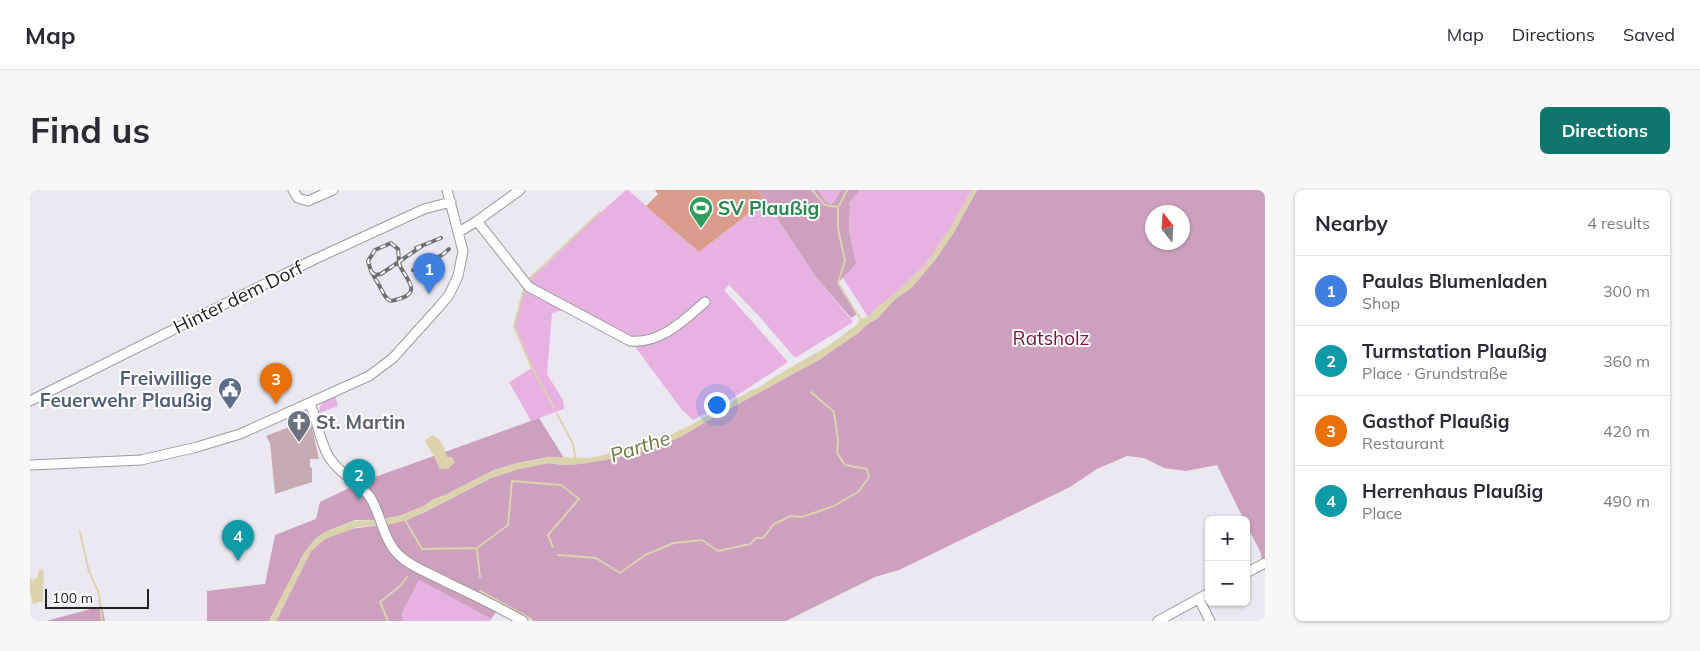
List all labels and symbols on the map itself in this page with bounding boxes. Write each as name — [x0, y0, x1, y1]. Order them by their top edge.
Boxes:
sports icon: SV Plaußig — [688, 195, 714, 229]
place label: SV Plaußig — [718, 196, 819, 220]
north arrow — [1145, 205, 1190, 250]
pin: 1 — [413, 253, 445, 294]
street label: Hinter dem Dorf — [169, 255, 307, 339]
park label: Ratsholz — [1013, 326, 1090, 350]
pin: 3 — [260, 363, 292, 404]
place label: Freiwillige Feuerwehr Plaußig — [40, 366, 212, 412]
public building icon: Freiwillige Feuerwehr Plaußig — [217, 376, 243, 410]
your location — [704, 392, 730, 418]
church icon: St. Martin — [286, 409, 312, 443]
place label: St. Martin — [316, 410, 406, 434]
water label: Parthe — [607, 425, 673, 467]
pin: 2 — [343, 459, 375, 500]
pin: 4 — [222, 520, 254, 561]
scale bar — [45, 586, 149, 609]

